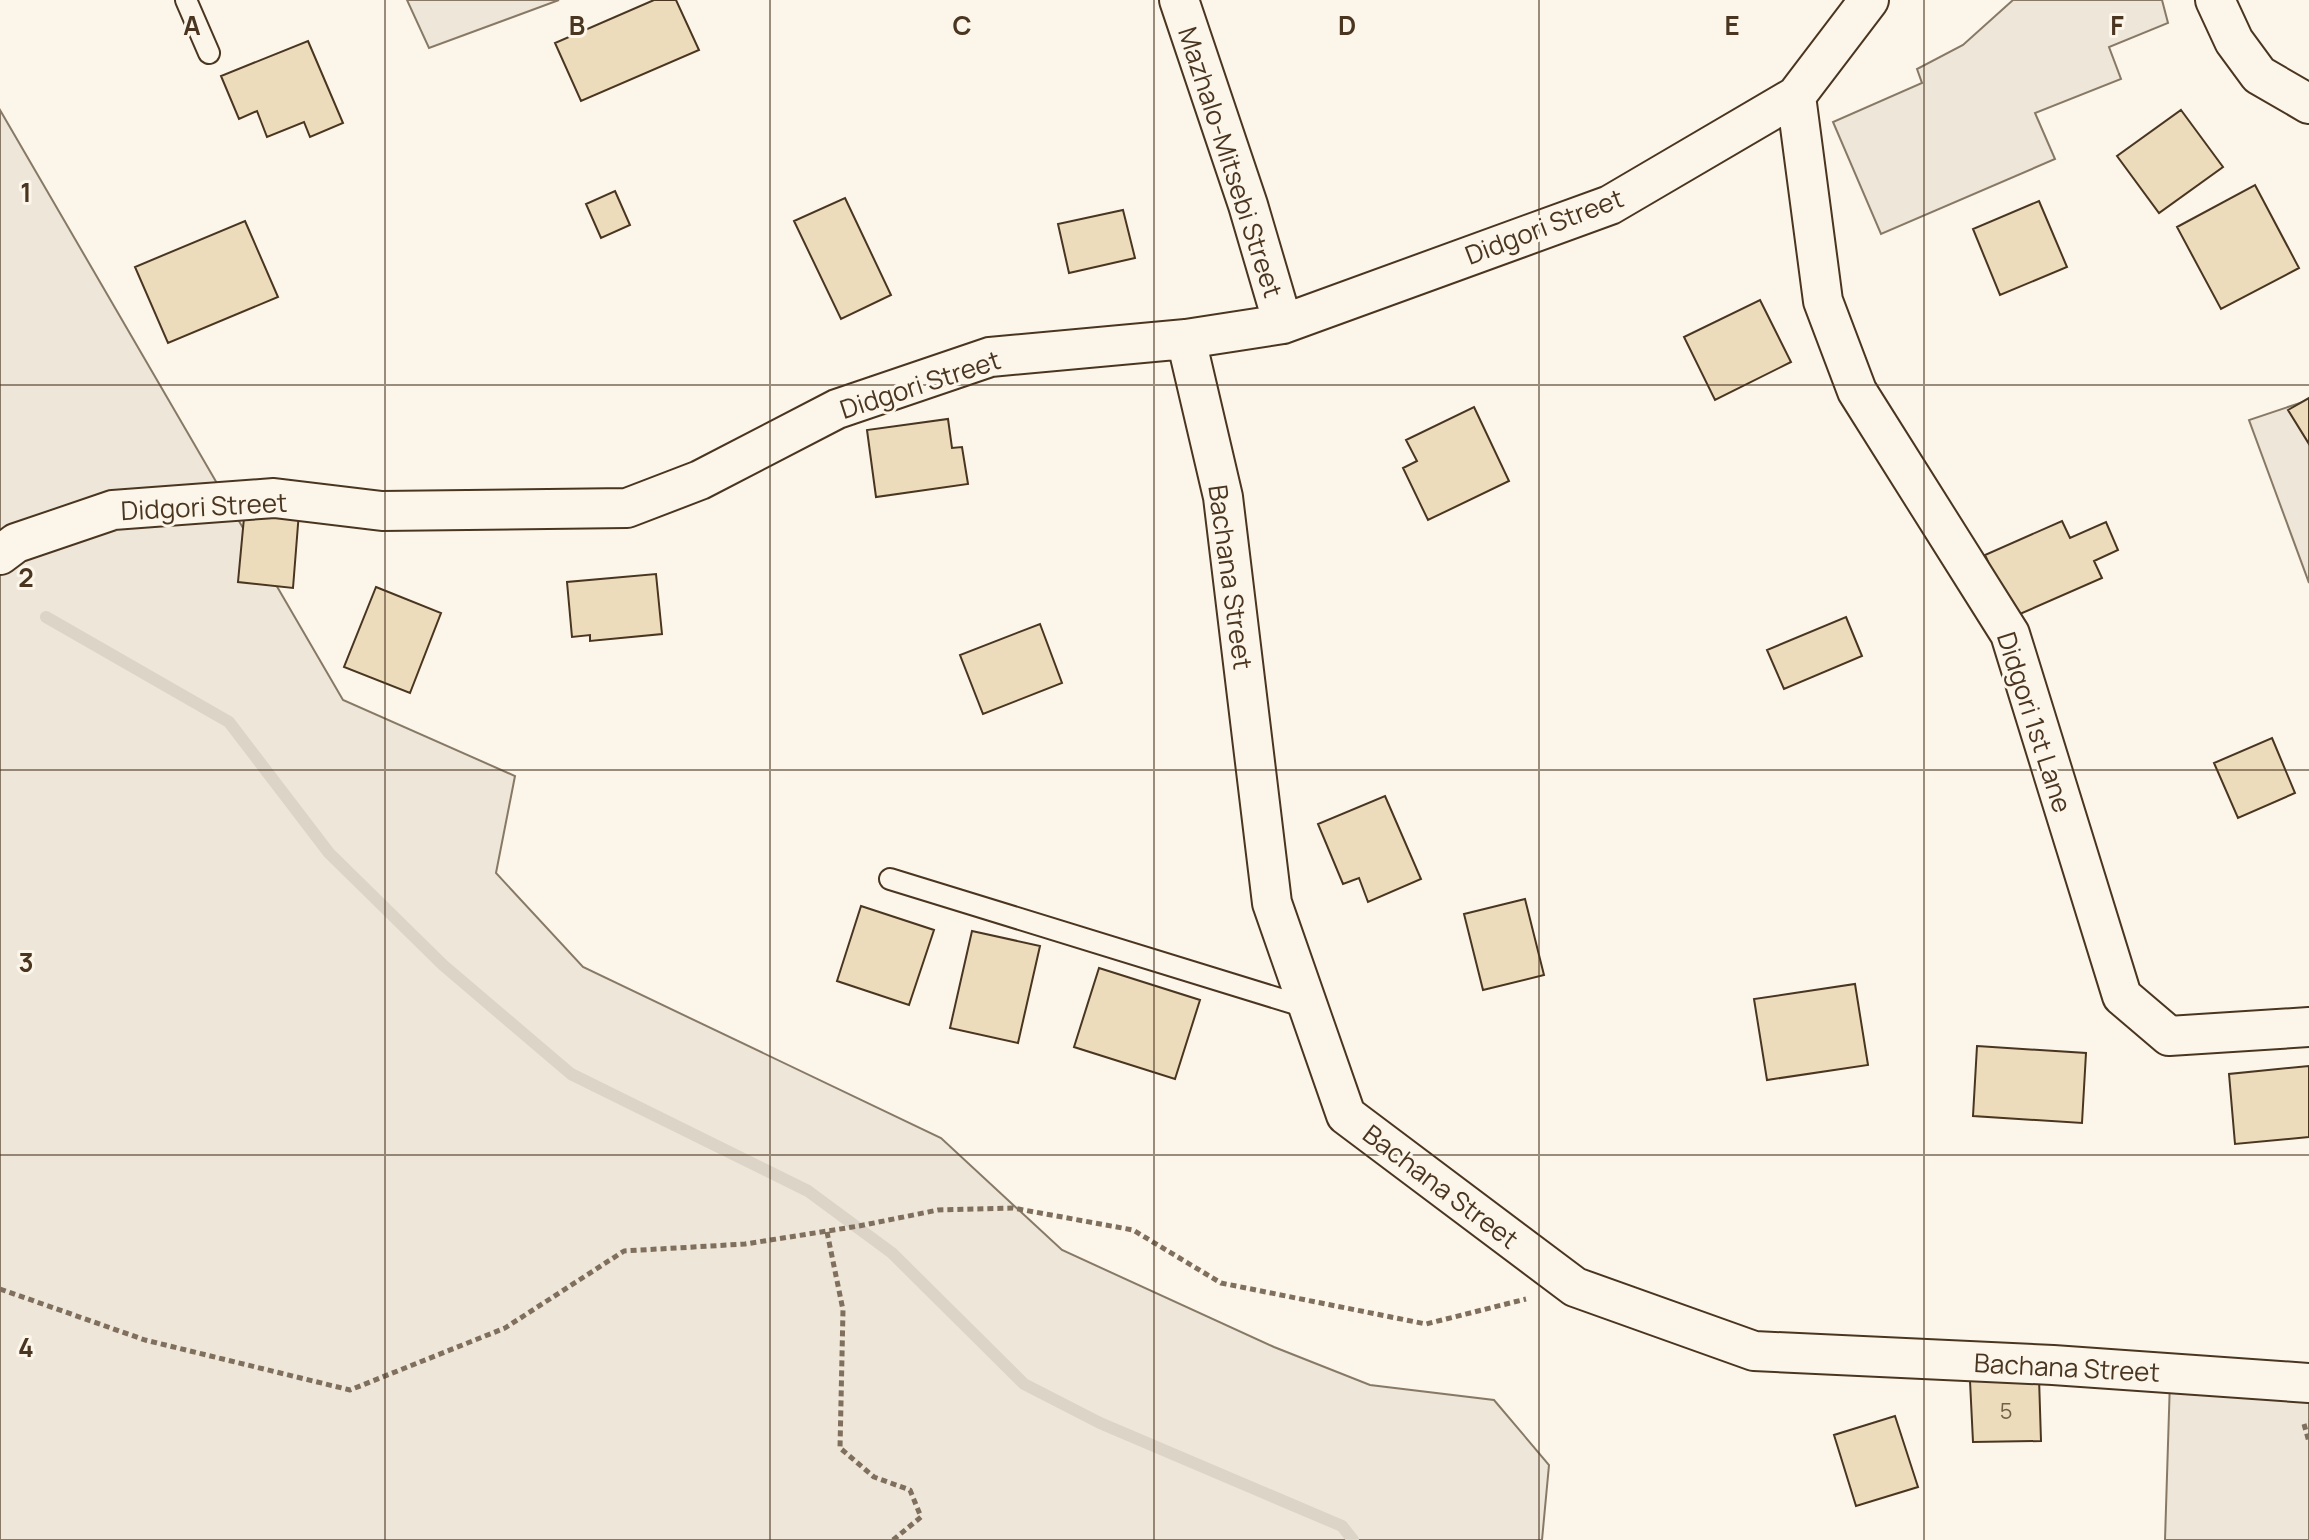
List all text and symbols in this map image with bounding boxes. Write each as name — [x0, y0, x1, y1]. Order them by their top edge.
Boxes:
text: A — [183, 7, 201, 43]
text: B — [569, 7, 585, 43]
text: C — [952, 7, 972, 43]
text: D — [1338, 7, 1356, 43]
text: E — [1724, 7, 1740, 43]
text: F — [2110, 7, 2124, 43]
street label: Mazhalo-Mitsebi Street — [1170, 22, 1292, 302]
text: 1 — [20, 174, 32, 210]
street label: Didgori Street — [1460, 179, 1628, 273]
street label: Didgori Street — [835, 341, 1005, 427]
street label: Bachana Street — [1200, 482, 1262, 672]
street label: Didgori Street — [120, 484, 288, 528]
text: 2 — [18, 559, 34, 595]
street label: Didgori 1st Lane — [1989, 627, 2081, 817]
text: 3 — [18, 944, 34, 980]
street label: Bachana Street — [1356, 1116, 1526, 1256]
text: 4 — [18, 1329, 34, 1365]
street label: Bachana Street — [1973, 1344, 2161, 1390]
house number: 5 — [2000, 1396, 2012, 1426]

